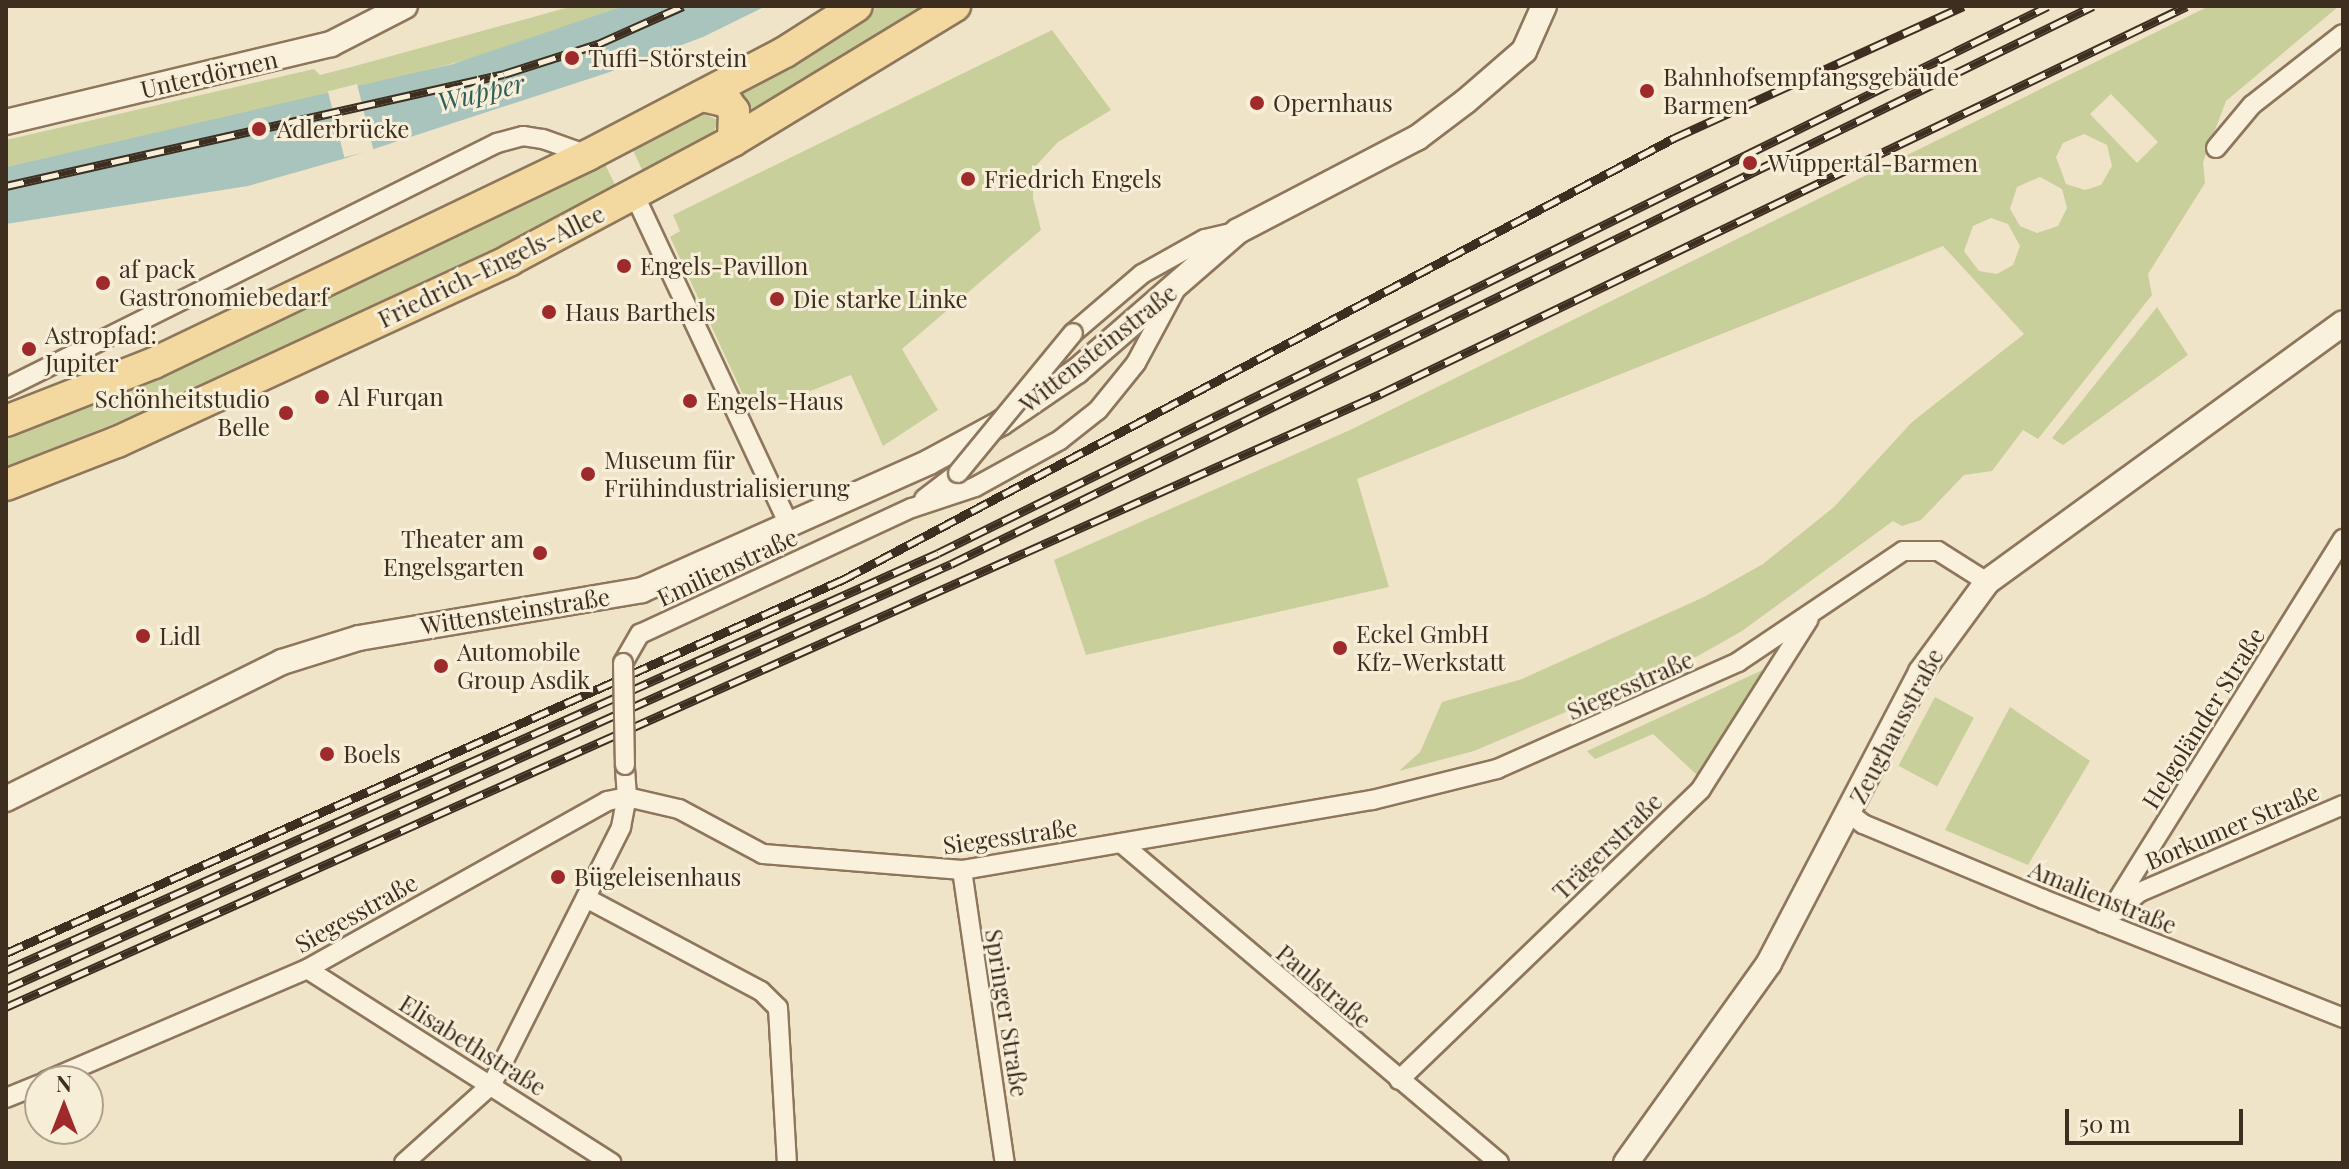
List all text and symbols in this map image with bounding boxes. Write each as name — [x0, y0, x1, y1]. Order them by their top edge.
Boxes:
street label: Unterdörnen — [138, 44, 280, 104]
place label: Tuffi-Störstein — [588, 44, 747, 72]
marker: Tuffi-Störstein — [563, 49, 581, 67]
place label: Bahnhofsempfangsgebäude Barmen — [1663, 63, 1959, 119]
water label: Wupper — [434, 67, 528, 117]
marker: Bahnhofsempfangsgebäude Barmen — [1638, 82, 1656, 100]
place label: Opernhaus — [1273, 89, 1393, 117]
marker: Opernhaus — [1248, 94, 1266, 112]
place label: Adlerbrücke — [277, 115, 410, 143]
marker: Adlerbrücke — [248, 118, 270, 140]
place label: Wuppertal-Barmen — [1768, 149, 1978, 177]
marker: Wuppertal-Barmen — [1739, 152, 1761, 174]
place label: Friedrich Engels — [984, 165, 1162, 193]
marker: Friedrich Engels — [959, 170, 977, 188]
street label: Friedrich-Engels-Allee — [373, 199, 609, 333]
place label: Engels-Pavillon — [640, 252, 808, 280]
place label: af pack Gastronomiebedarf — [119, 255, 328, 311]
marker: Engels-Pavillon — [615, 257, 633, 275]
marker: af pack Gastronomiebedarf — [94, 274, 112, 292]
street label: Wittensteinstraße — [1014, 278, 1182, 418]
place label: Die starke Linke — [793, 285, 968, 313]
marker: Die starke Linke — [768, 290, 786, 308]
place label: Haus Barthels — [565, 298, 716, 326]
marker: Haus Barthels — [540, 303, 558, 321]
place label: Astropfad: Jupiter — [45, 321, 157, 377]
marker: Astropfad: Jupiter — [20, 340, 38, 358]
place label: Al Furqan — [338, 383, 444, 411]
place label: Schönheitstudio Belle — [95, 385, 270, 441]
place label: Engels-Haus — [706, 387, 844, 415]
marker: Al Furqan — [313, 388, 331, 406]
marker: Engels-Haus — [681, 392, 699, 410]
marker: Schönheitstudio Belle — [277, 404, 295, 422]
place label: Museum für Frühindustrialisierung — [604, 446, 850, 502]
marker: Museum für Frühindustrialisierung — [579, 465, 597, 483]
street label: Emilienstraße — [652, 522, 802, 612]
place label: Theater am Engelsgarten — [383, 525, 524, 581]
marker: Theater am Engelsgarten — [531, 544, 549, 562]
street label: Wittensteinstraße — [418, 582, 612, 640]
place label: Eckel GmbH Kfz-Werkstatt — [1356, 620, 1506, 676]
place label: Lidl — [159, 622, 201, 650]
street label: Helgoländer Straße — [2136, 622, 2270, 814]
marker: Lidl — [134, 627, 152, 645]
place label: Automobile Group Asdik — [457, 638, 591, 694]
marker: Eckel GmbH Kfz-Werkstatt — [1331, 639, 1349, 657]
street label: Zeughausstraße — [1843, 643, 1949, 809]
street label: Siegesstraße — [1562, 644, 1698, 726]
marker: Automobile Group Asdik — [432, 657, 450, 675]
place label: Boels — [343, 740, 401, 768]
marker: Boels — [318, 745, 336, 763]
street label: Borkumer Straße — [2141, 776, 2323, 876]
street label: Trägerstraße — [1546, 787, 1668, 905]
street label: Siegesstraße — [941, 812, 1079, 860]
street label: Amalienstraße — [2025, 854, 2181, 940]
place label: Bügeleisenhaus — [574, 863, 741, 891]
street label: Siegesstraße — [290, 868, 422, 958]
marker: Bügeleisenhaus — [549, 868, 567, 886]
street label: Springer Straße — [979, 927, 1035, 1099]
street label: Paulstraße — [1271, 938, 1377, 1034]
street label: Elisabethstraße — [394, 988, 552, 1102]
north arrow — [24, 1065, 104, 1145]
text: N — [56, 1068, 72, 1098]
scale bar — [2069, 1093, 2247, 1143]
text: 50 m — [2079, 1107, 2131, 1139]

